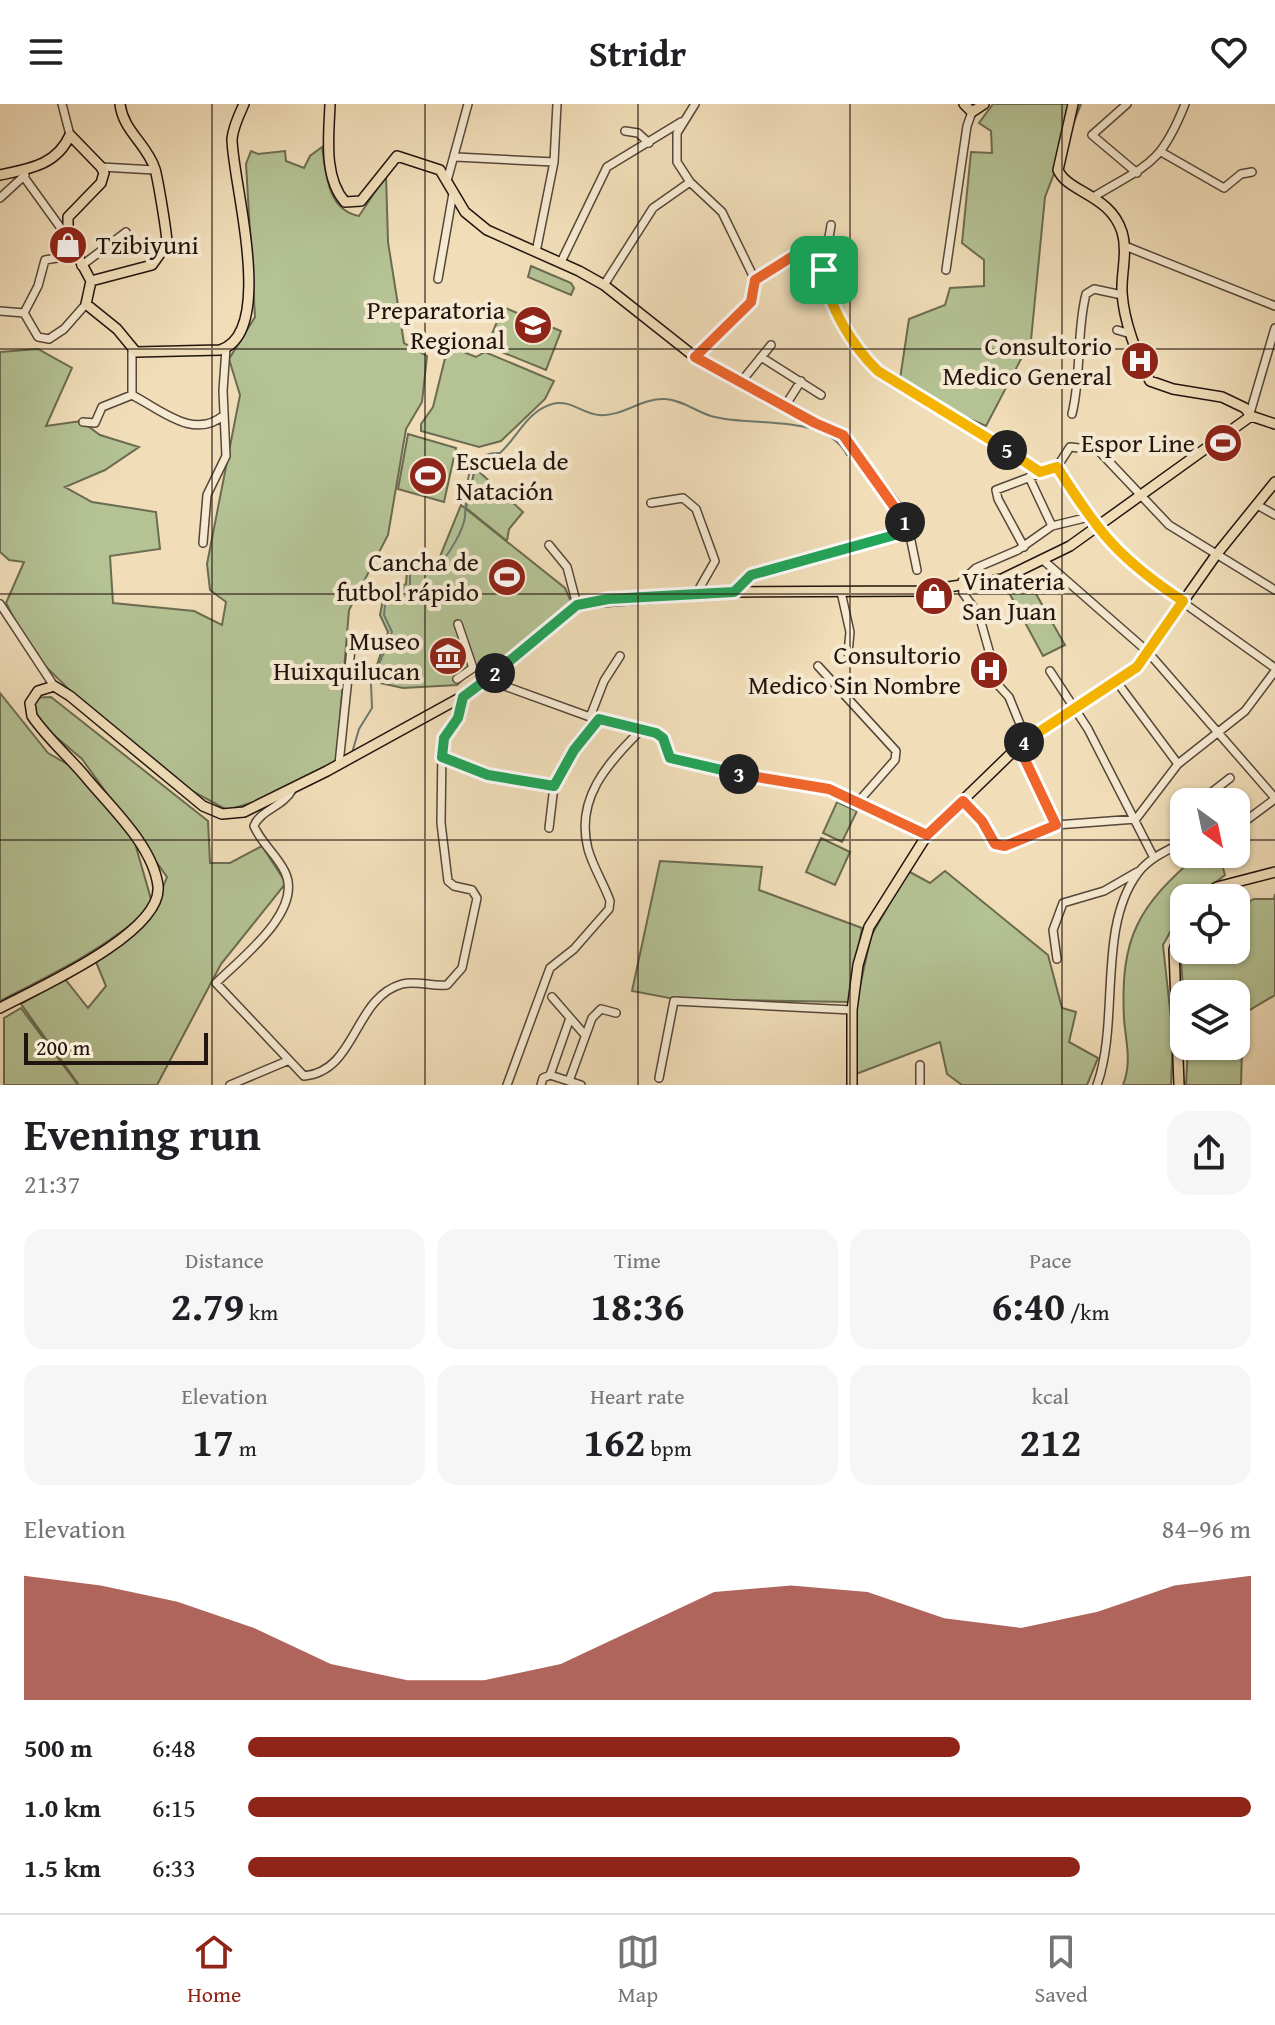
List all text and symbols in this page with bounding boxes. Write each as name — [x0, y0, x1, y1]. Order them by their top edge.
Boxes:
text: Stridr — [589, 26, 686, 79]
icon: menu — [24, 30, 68, 74]
icon: heart — [1207, 30, 1251, 74]
shop icon: Tzibiyuni — [47, 224, 89, 266]
place label: Tzibiyuni — [96, 225, 199, 264]
pin — [790, 236, 858, 304]
icon: arrive — [802, 248, 846, 292]
place label: Preparatoria Regional — [367, 290, 506, 359]
school or university icon: Preparatoria Regional — [512, 304, 554, 346]
place label: Consultorio Medico General — [942, 326, 1112, 395]
hospital icon: Consultorio Medico General — [1119, 340, 1161, 382]
sports icon: Espor Line — [1202, 422, 1244, 464]
place label: Espor Line — [1081, 423, 1195, 462]
pin: 5 — [987, 430, 1027, 470]
text: 5 — [1001, 434, 1013, 466]
place label: Escuela de Natación — [456, 441, 569, 510]
sports icon: Escuela de Natación — [407, 455, 449, 497]
pin: 1 — [885, 502, 925, 542]
text: 1 — [899, 506, 911, 538]
place label: Cancha de futbol rápido — [336, 542, 479, 611]
sports icon: Cancha de futbol rápido — [486, 556, 528, 598]
place label: Vinateria San Juan — [962, 561, 1066, 630]
shop icon: Vinateria San Juan — [913, 575, 955, 617]
place label: Museo Huixquilucan — [273, 621, 420, 690]
museum icon: Museo Huixquilucan — [427, 635, 469, 677]
place label: Consultorio Medico Sin Nombre — [748, 635, 961, 704]
hospital icon: Consultorio Medico Sin Nombre — [968, 649, 1010, 691]
pin: 2 — [475, 653, 515, 693]
text: 2 — [489, 657, 501, 689]
pin: 4 — [1004, 722, 1044, 762]
text: 4 — [1018, 726, 1030, 758]
pin: 3 — [719, 754, 759, 794]
text: 3 — [733, 758, 745, 790]
north arrow — [1170, 788, 1250, 868]
map controls — [1170, 788, 1250, 1060]
button: locate — [1170, 884, 1250, 964]
button: layers — [1170, 980, 1250, 1060]
scale bar — [24, 1029, 208, 1065]
text: 200 m — [36, 1031, 91, 1063]
text: Evening run — [24, 1102, 261, 1166]
button: share — [1167, 1111, 1251, 1195]
text: 21:37 — [24, 1164, 80, 1203]
text: Distance — [185, 1244, 264, 1276]
text: Time — [614, 1244, 661, 1276]
text: Pace — [1029, 1244, 1072, 1276]
text: 2.79 — [171, 1276, 244, 1335]
text: 18:36 — [590, 1276, 685, 1335]
text: 6:40 — [992, 1276, 1065, 1335]
text: km — [244, 1296, 278, 1328]
text: /km — [1065, 1296, 1109, 1328]
text: Elevation — [181, 1380, 268, 1412]
text: Heart rate — [590, 1380, 685, 1412]
text: kcal — [1032, 1380, 1069, 1412]
text: 17 — [192, 1412, 234, 1471]
text: 162 — [583, 1412, 646, 1471]
text: 212 — [1019, 1412, 1082, 1471]
text: m — [234, 1432, 257, 1464]
text: bpm — [646, 1432, 692, 1464]
text: Elevation — [24, 1509, 126, 1548]
text: 84–96 m — [1162, 1509, 1251, 1548]
text: 500 m — [24, 1728, 92, 1767]
text: 6:48 — [152, 1728, 196, 1767]
text: 1.0 km — [24, 1788, 101, 1827]
text: 6:15 — [152, 1788, 196, 1827]
text: 1.5 km — [24, 1848, 101, 1887]
text: 6:33 — [152, 1848, 196, 1887]
tab: Home — [187, 1930, 241, 2010]
tab: Map — [616, 1930, 660, 2010]
tab: Saved — [1034, 1930, 1088, 2010]

